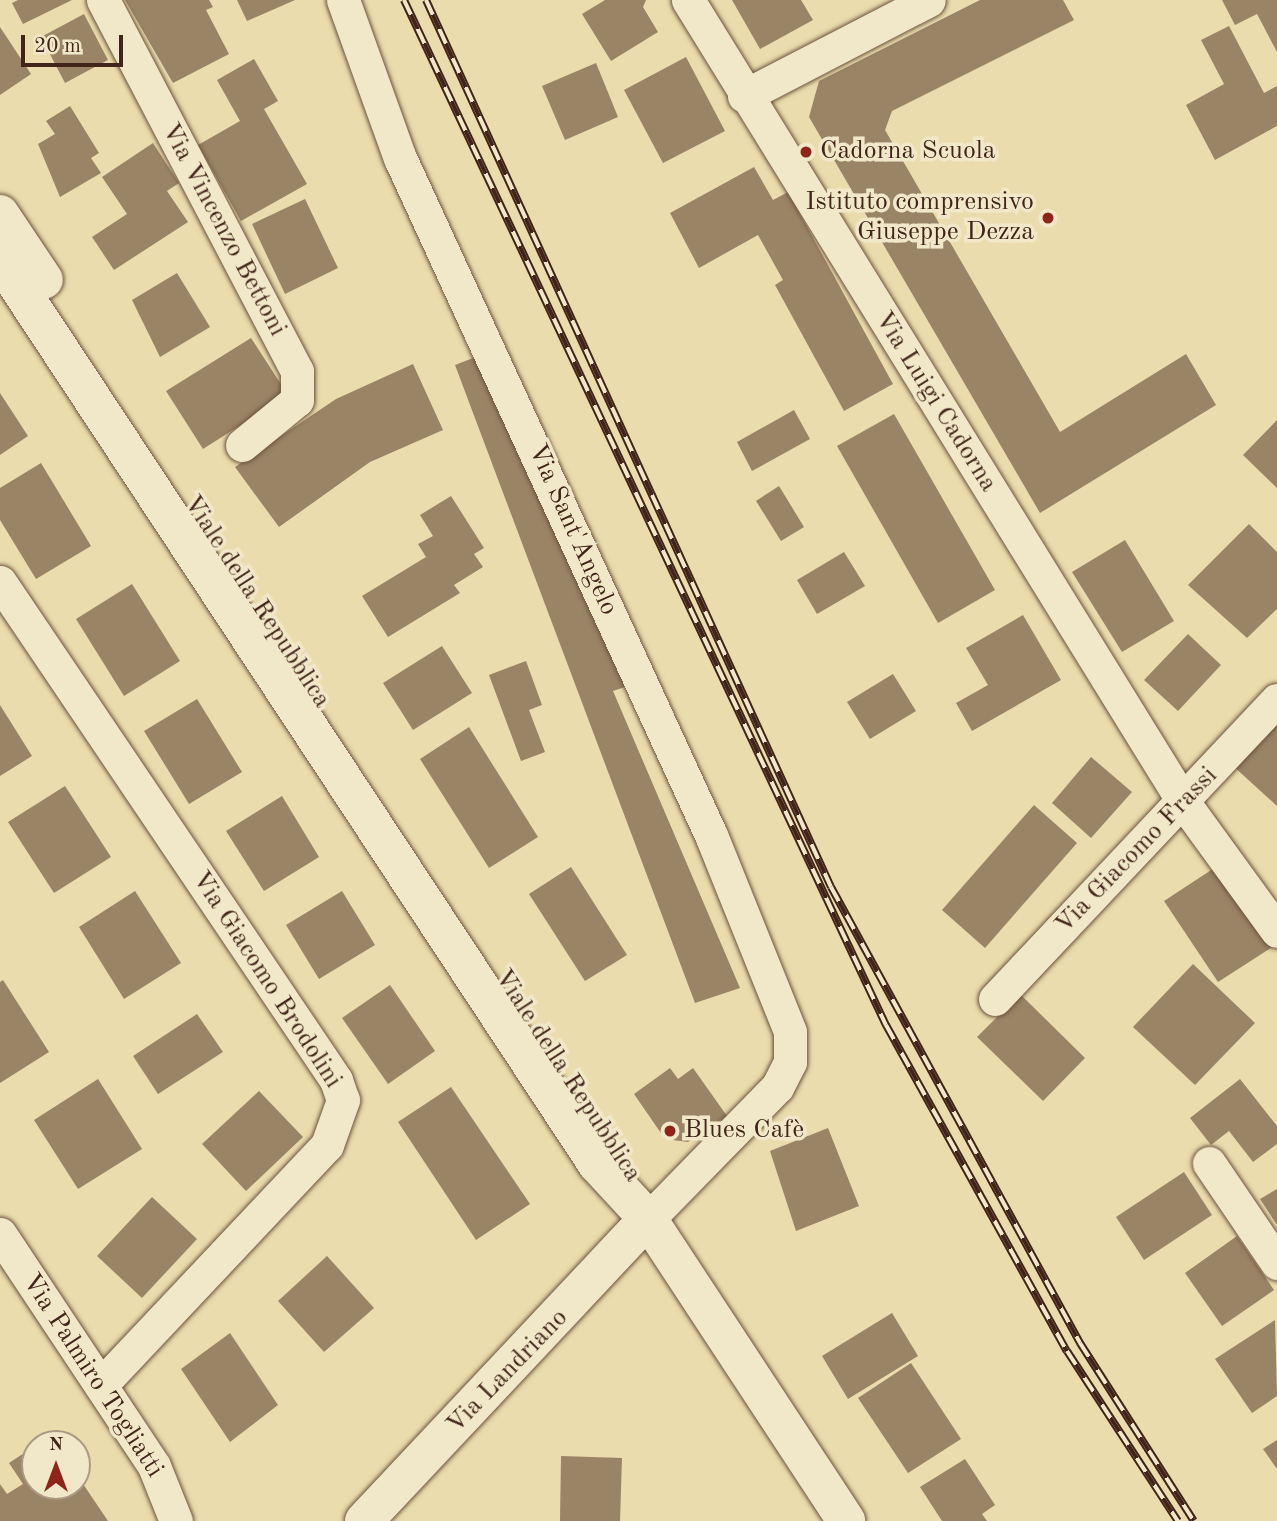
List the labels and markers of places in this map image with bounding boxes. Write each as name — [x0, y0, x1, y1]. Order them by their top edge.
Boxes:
place label: Cadorna Scuola — [820, 136, 996, 168]
marker: Cadorna Scuola — [798, 144, 814, 160]
place label: Istituto comprensivo Giuseppe Dezza — [805, 187, 1034, 248]
marker: Istituto comprensivo Giuseppe Dezza — [1040, 210, 1056, 226]
place label: Blues Cafè — [684, 1115, 804, 1147]
marker: Blues Cafè — [662, 1123, 678, 1139]

